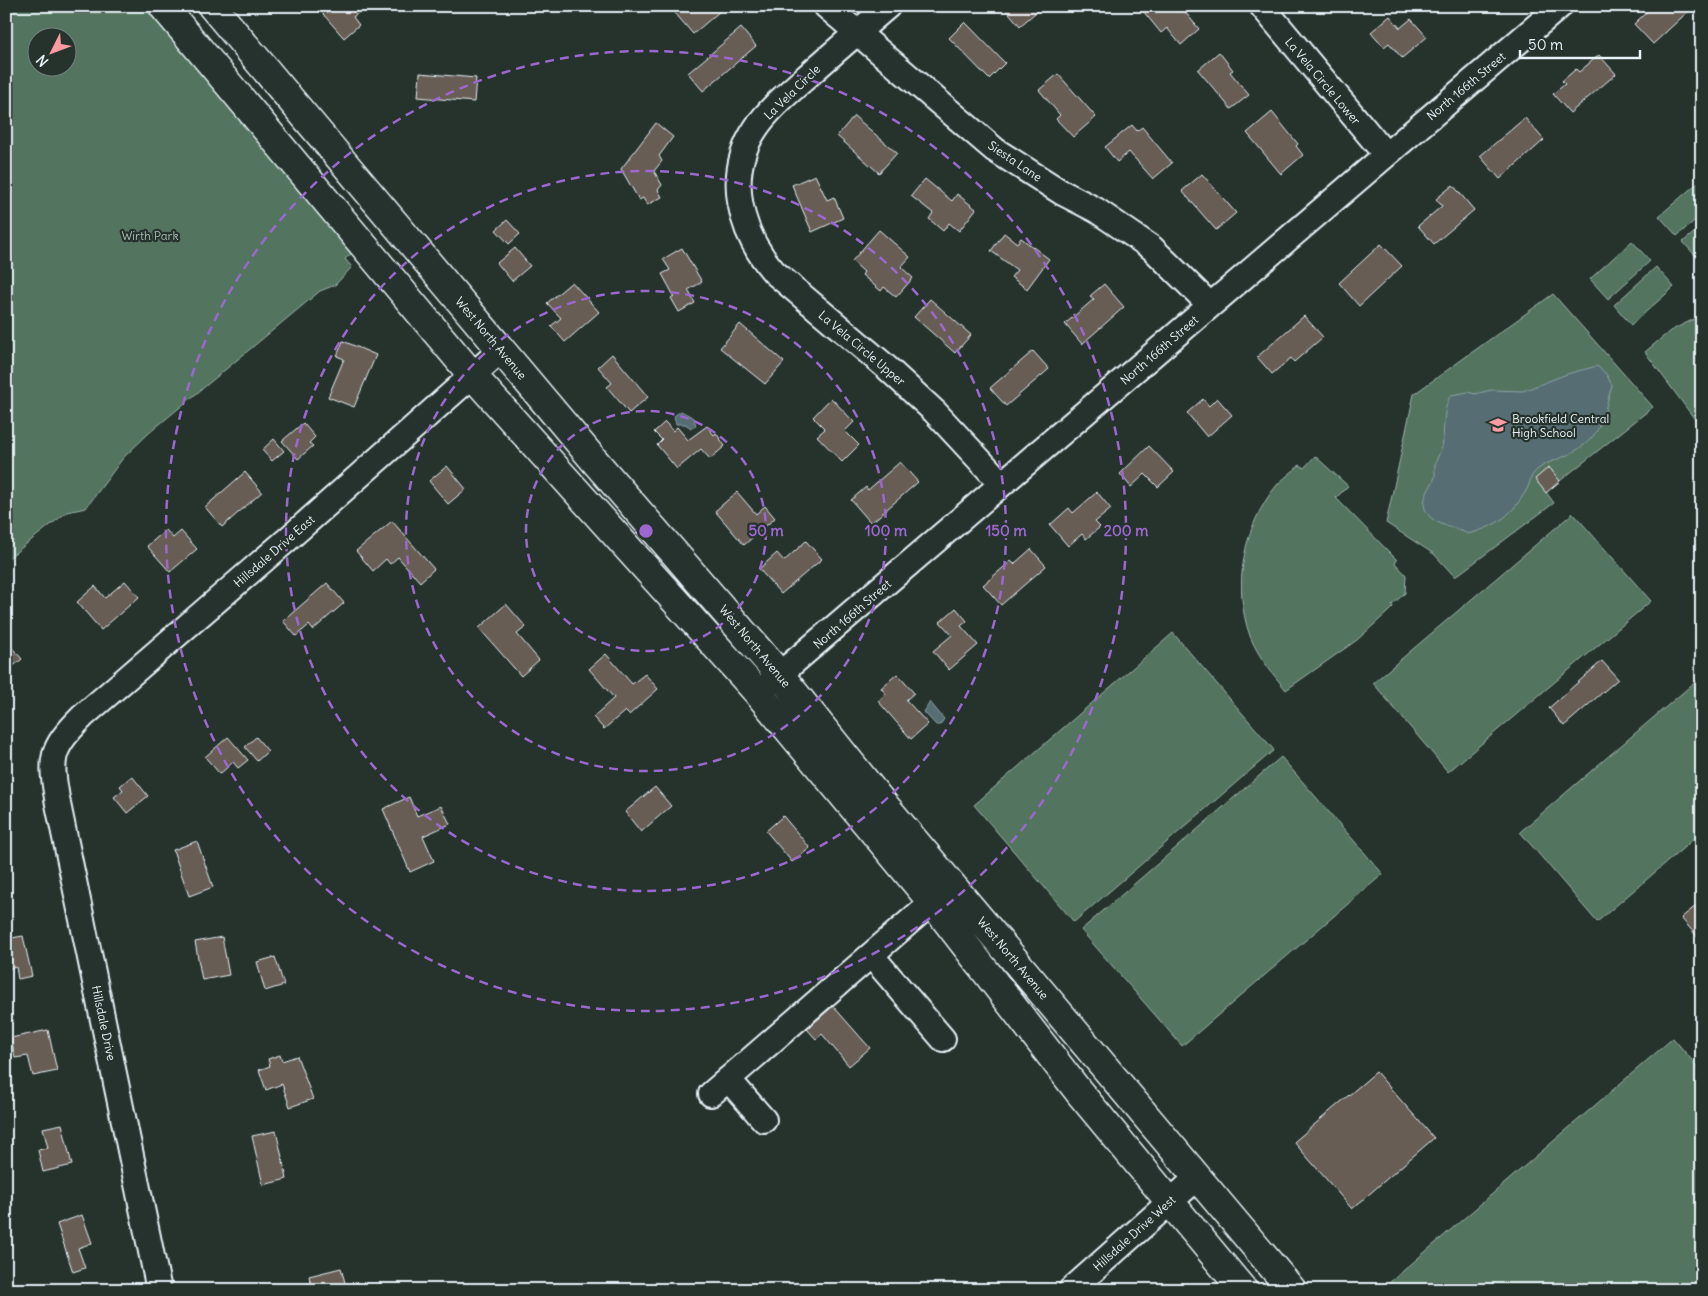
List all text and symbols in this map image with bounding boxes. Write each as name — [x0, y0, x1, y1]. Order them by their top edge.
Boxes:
north arrow — [28, 28, 78, 78]
scale bar — [1520, 28, 1640, 60]
street label: La Vela Circle Lower — [1282, 34, 1364, 128]
text: 50 m — [1528, 35, 1563, 54]
street label: North 166th Street — [1424, 49, 1508, 123]
text: N — [32, 51, 52, 70]
street label: La Vela Circle — [761, 61, 823, 123]
street label: Siesta Lane — [985, 138, 1045, 184]
park label: Wirth Park — [121, 228, 179, 243]
street label: West North Avenue — [452, 294, 530, 382]
street label: La Vela Circle Upper — [816, 307, 909, 389]
street label: North 166th Street — [1117, 312, 1201, 388]
place label: Brookfield Central High School — [1512, 411, 1609, 440]
school or university icon: Brookfield Central High School — [1488, 415, 1508, 435]
street label: Hillsdale Drive East — [230, 512, 318, 590]
text: 50 m — [748, 521, 784, 540]
text: 100 m — [865, 521, 907, 540]
text: 150 m — [985, 521, 1027, 540]
text: 200 m — [1104, 521, 1148, 540]
centre of rings — [637, 522, 655, 540]
street label: North 166th Street — [810, 576, 894, 652]
street label: West North Avenue — [716, 602, 794, 690]
street label: West North Avenue — [974, 914, 1052, 1002]
street label: Hillsdale Drive — [89, 984, 119, 1062]
street label: Hillsdale Drive West — [1090, 1192, 1178, 1274]

